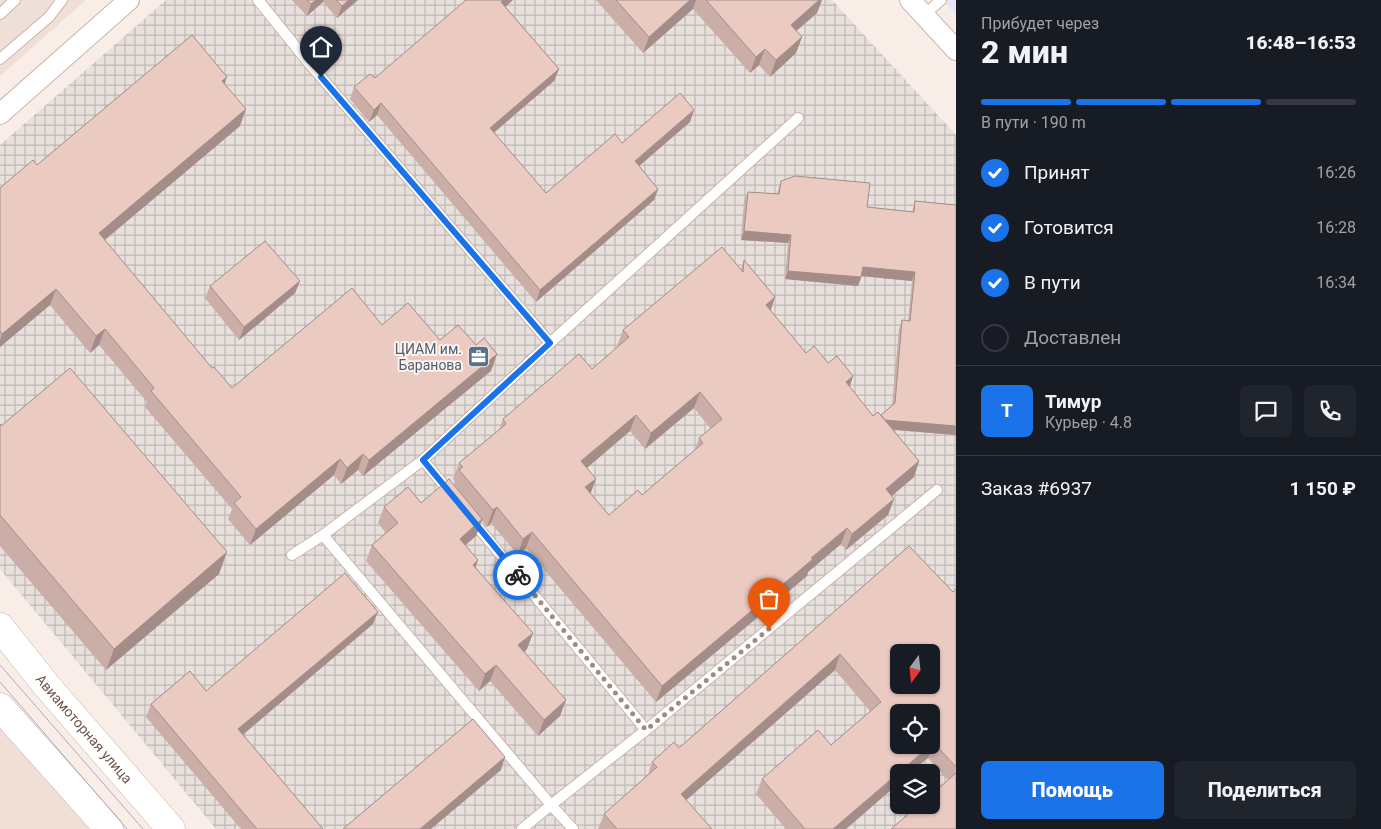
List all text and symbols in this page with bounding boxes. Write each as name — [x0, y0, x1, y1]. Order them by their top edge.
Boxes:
text: Прибудет через — [981, 14, 1099, 33]
pin — [300, 26, 342, 77]
text: 16:48–16:53 — [1245, 31, 1356, 54]
icon: home — [307, 33, 335, 61]
text: 2 мин — [981, 33, 1068, 71]
text: В пути · 190 m — [981, 113, 1086, 132]
icon: check — [981, 159, 1009, 187]
text: Принят — [1024, 161, 1090, 184]
text: 16:26 — [1316, 163, 1356, 182]
icon: check — [981, 214, 1009, 242]
text: Готовится — [1024, 216, 1114, 239]
text: 16:28 — [1316, 218, 1356, 237]
icon: check — [981, 269, 1009, 297]
text: В пути — [1024, 271, 1081, 294]
text: 16:34 — [1316, 273, 1356, 292]
text: Доставлен — [1024, 326, 1121, 349]
place label: ЦИАМ им. Баранова — [395, 341, 462, 373]
office icon: ЦИАМ им. Баранова — [466, 345, 490, 369]
button: chat — [1240, 385, 1292, 437]
button: phone — [1304, 385, 1356, 437]
text: Тимур — [1045, 390, 1101, 413]
text: Т — [1001, 399, 1013, 422]
text: Курьер · 4.8 — [1045, 413, 1132, 432]
text: Заказ #6937 — [981, 477, 1092, 500]
text: 1 150 ₽ — [1290, 477, 1356, 500]
courier — [493, 550, 543, 600]
icon: bike — [504, 561, 532, 589]
pin — [748, 578, 790, 629]
icon: bag — [755, 585, 783, 613]
north arrow — [890, 644, 940, 694]
map controls — [890, 644, 940, 814]
street label: Авиамоторная улица — [33, 671, 136, 786]
button: locate — [890, 704, 940, 754]
button: Помощь — [981, 761, 1164, 819]
button: Поделиться — [1174, 761, 1356, 819]
button: layers — [890, 764, 940, 814]

